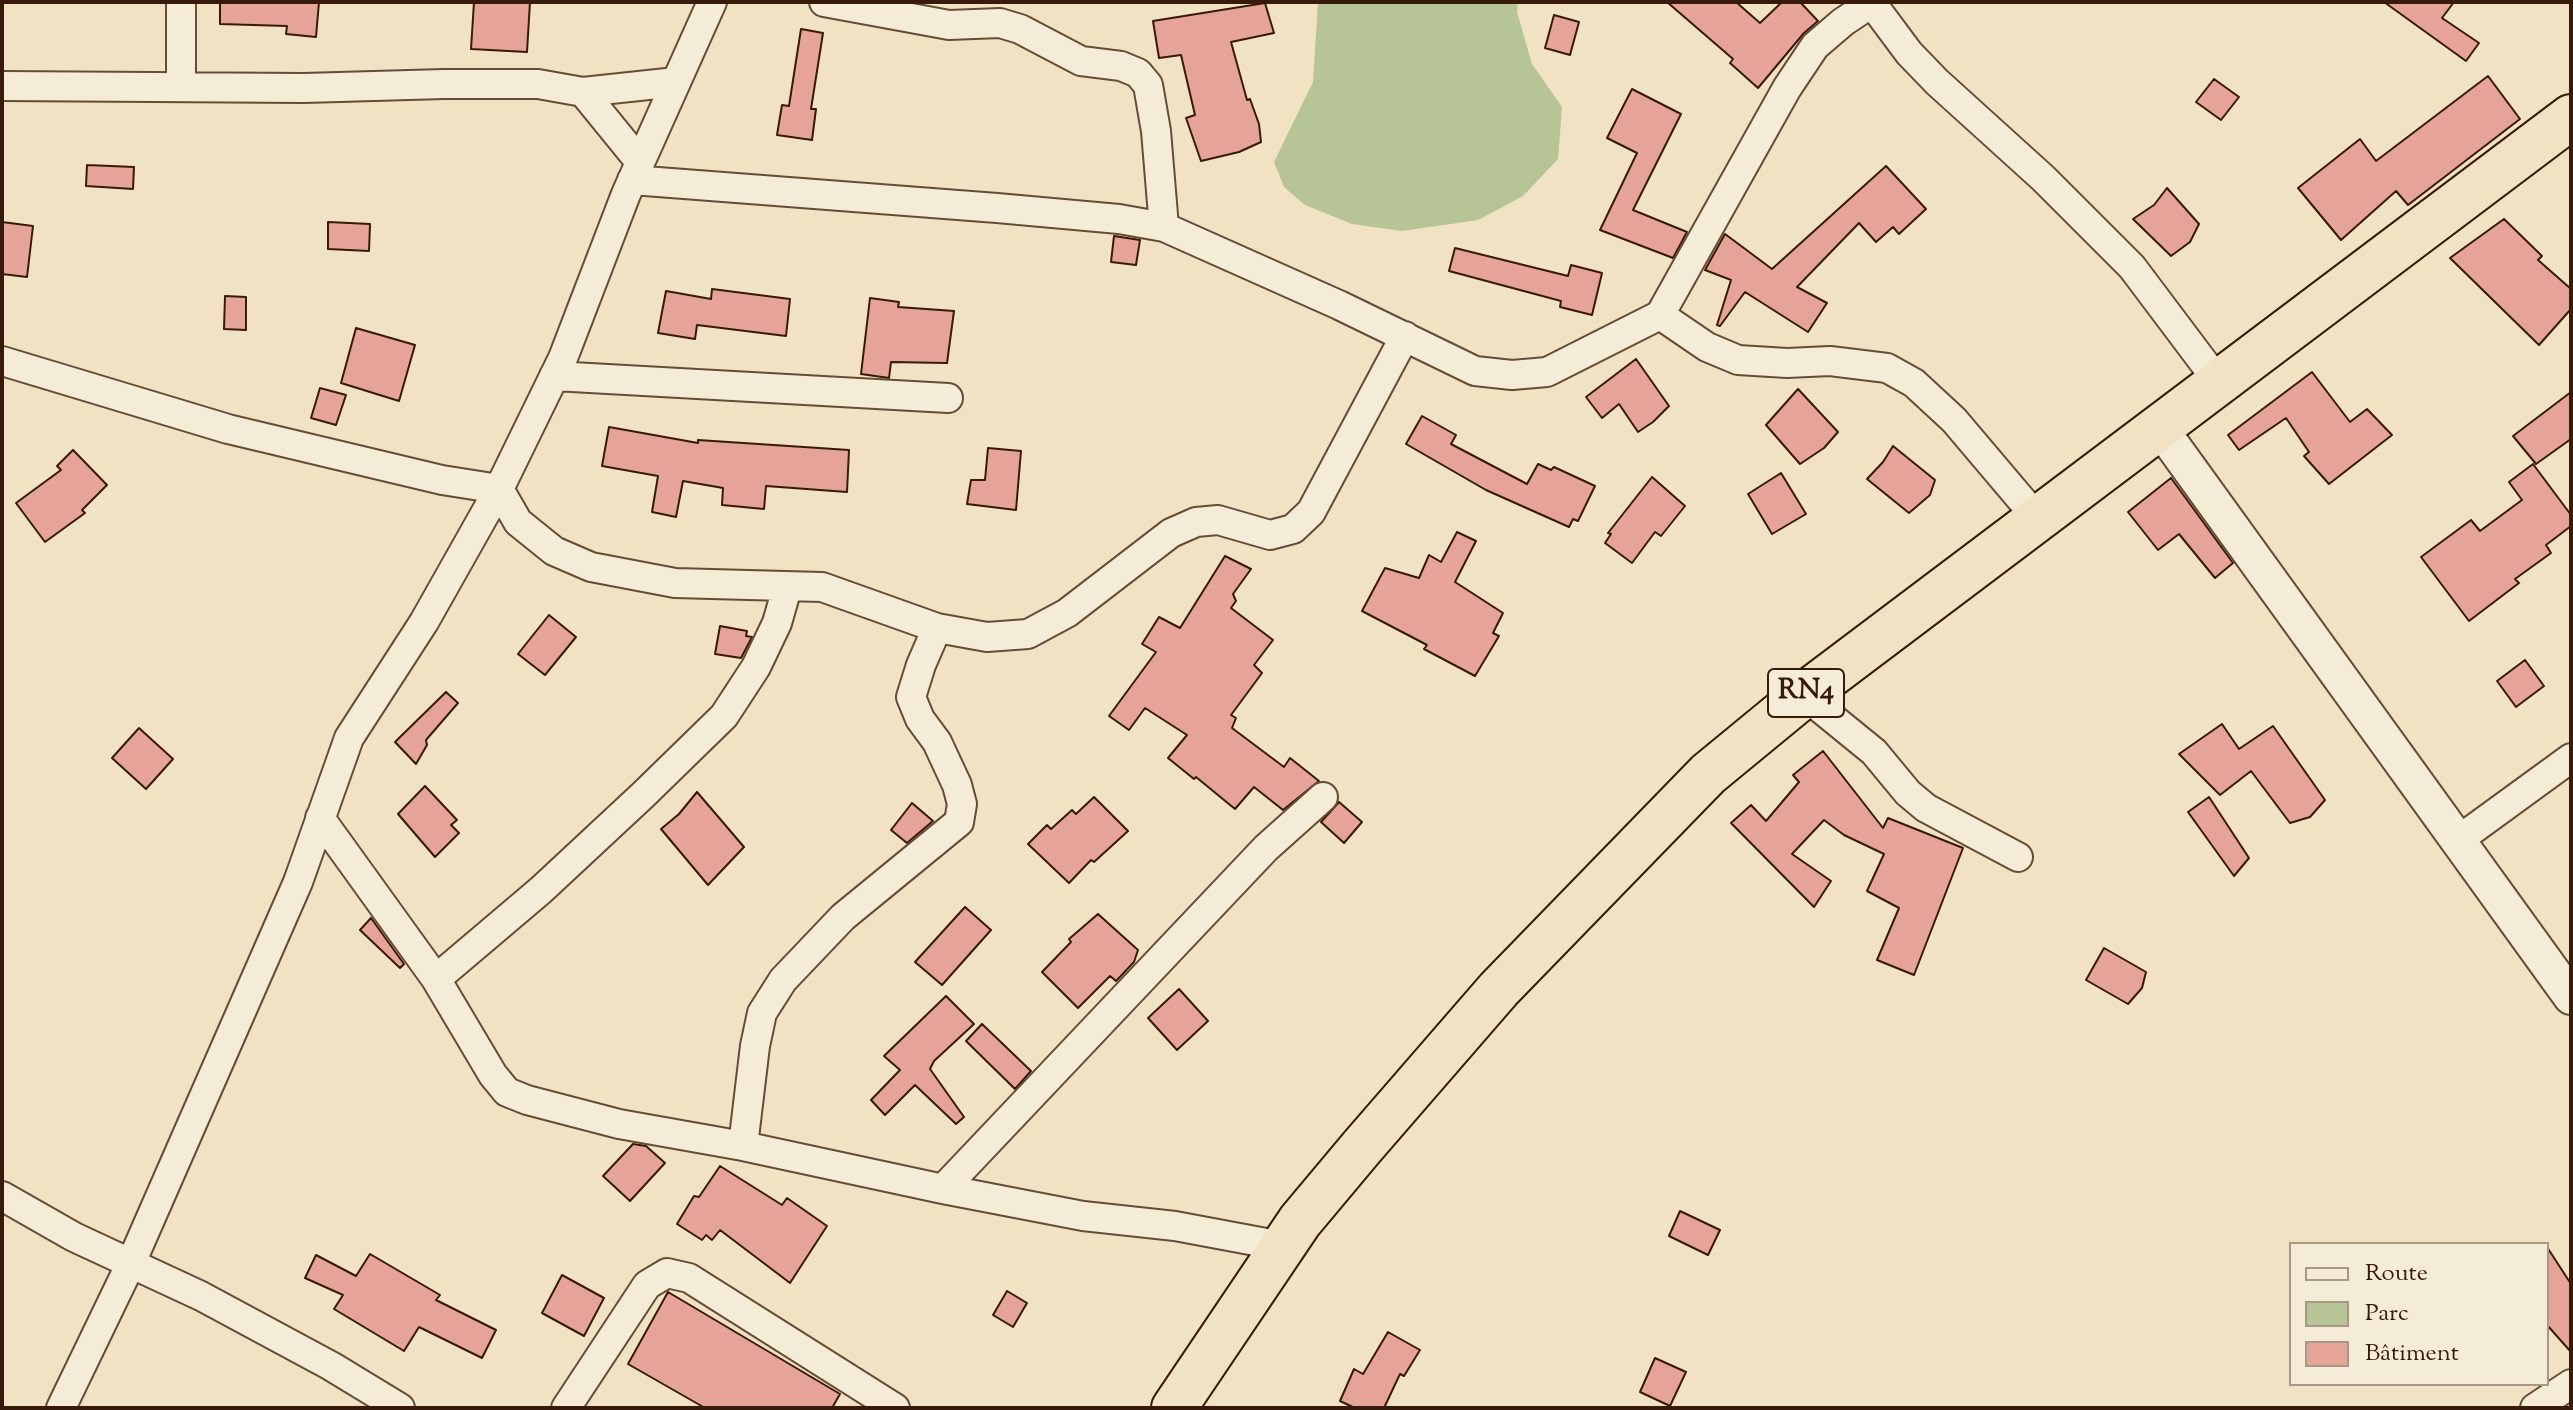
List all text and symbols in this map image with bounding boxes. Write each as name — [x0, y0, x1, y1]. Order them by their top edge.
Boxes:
road number: RN4 — [1768, 669, 1844, 717]
legend — [2289, 1242, 2549, 1386]
text: Route — [2365, 1257, 2428, 1291]
text: Parc — [2365, 1297, 2409, 1331]
text: Bâtiment — [2365, 1337, 2459, 1371]

